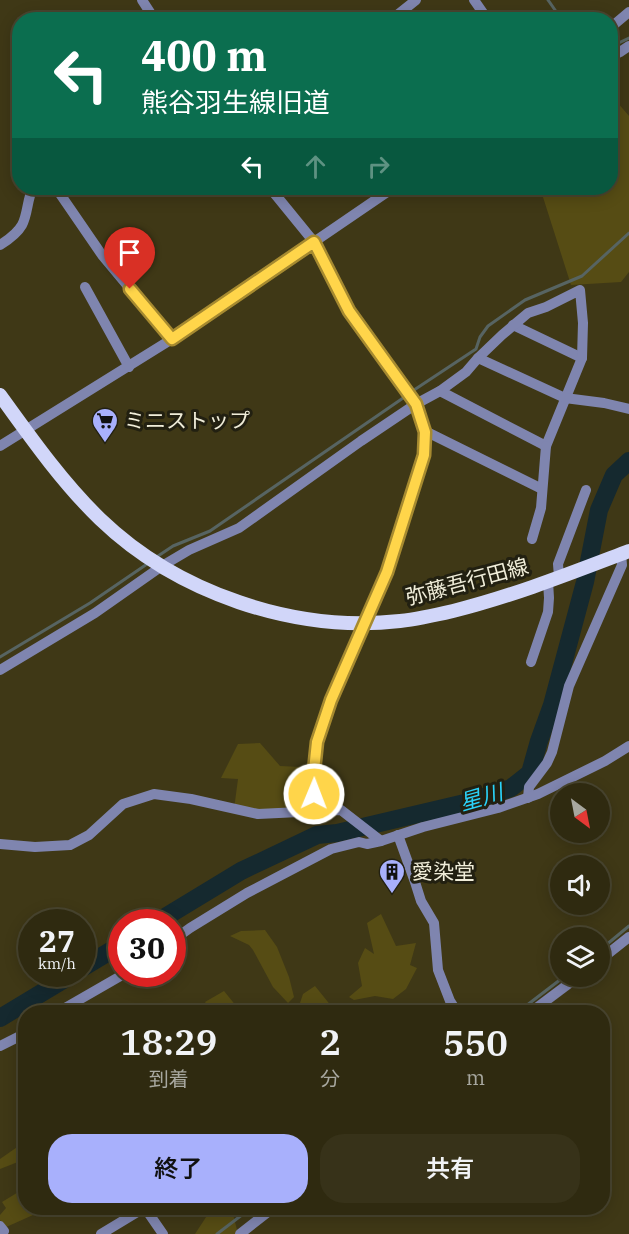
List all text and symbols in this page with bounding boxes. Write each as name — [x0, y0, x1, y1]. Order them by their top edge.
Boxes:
text: 400 m — [141, 28, 267, 83]
icon: left — [42, 36, 120, 114]
text: 熊谷羽生線旧道 — [141, 84, 330, 119]
icon: left — [236, 150, 269, 183]
icon: ahead — [299, 150, 332, 183]
icon: right — [362, 150, 395, 183]
pin — [104, 227, 155, 289]
icon: arrive — [113, 236, 146, 269]
supermarket icon: ミニストップ — [90, 406, 120, 444]
place label: ミニストップ — [124, 406, 250, 434]
street label: 弥藤吾行田線 — [402, 551, 531, 611]
position arrow — [282, 762, 346, 826]
water label: 星川 — [456, 776, 508, 817]
north arrow — [550, 783, 610, 843]
map controls — [550, 783, 610, 987]
button: sound — [550, 855, 610, 915]
building icon: 愛染堂 — [377, 857, 407, 895]
place label: 愛染堂 — [412, 857, 475, 885]
speed limit sign: 30 — [108, 909, 186, 987]
text: 27 — [39, 921, 75, 960]
button: layers — [550, 927, 610, 987]
text: km/h — [38, 954, 76, 973]
text: 18:29 — [120, 1018, 217, 1065]
text: 2 — [319, 1018, 341, 1065]
text: 550 — [443, 1019, 508, 1066]
text: m — [466, 1064, 485, 1091]
text: 到着 — [149, 1065, 189, 1092]
text: 分 — [320, 1065, 340, 1092]
button: 終了 — [48, 1134, 308, 1203]
button: 共有 — [320, 1134, 580, 1203]

